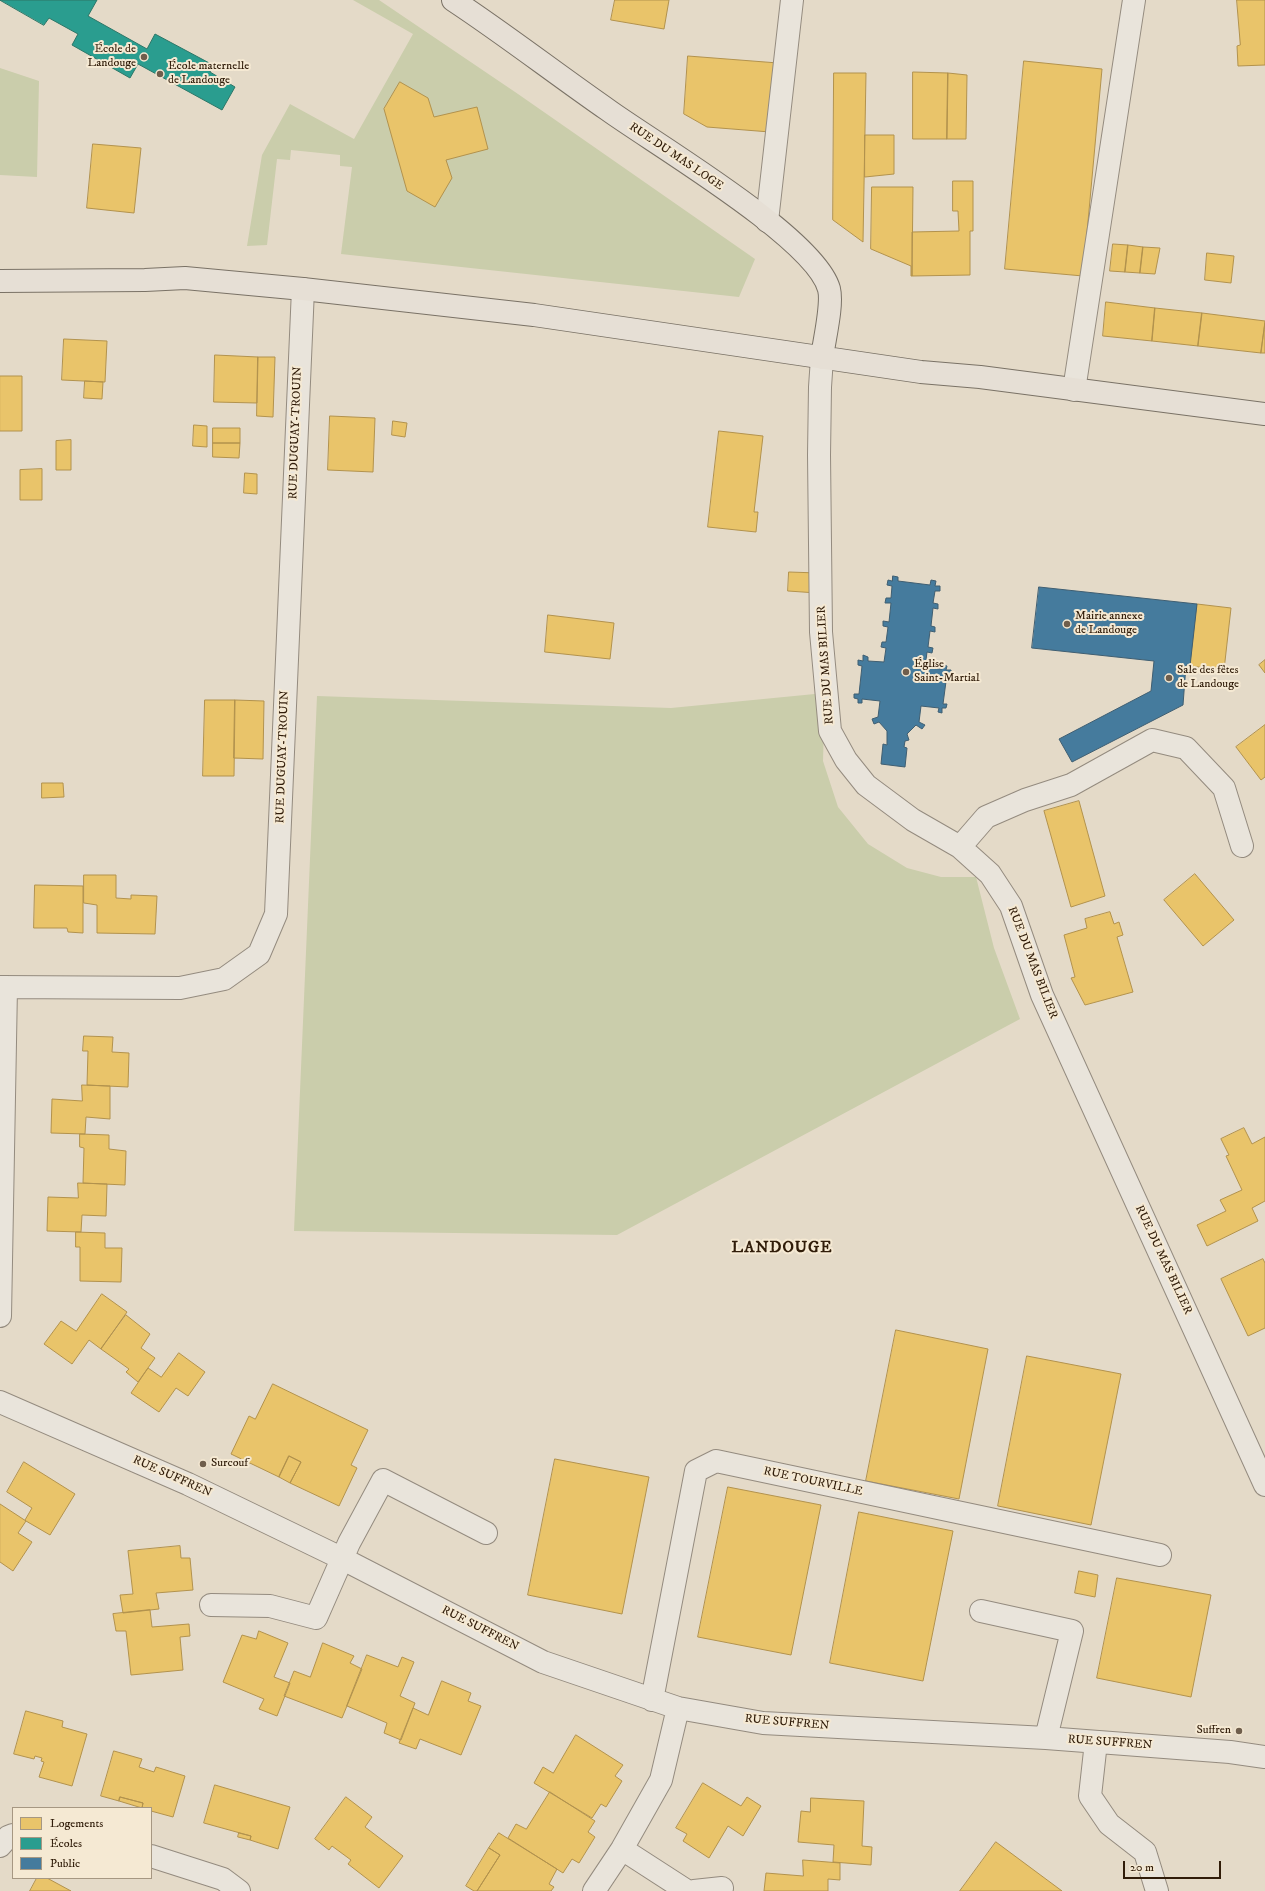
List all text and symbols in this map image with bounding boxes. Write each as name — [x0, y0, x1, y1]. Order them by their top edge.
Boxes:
place label: École de Landouge — [88, 43, 136, 71]
marker: École de Landouge — [139, 52, 149, 62]
place label: École maternelle de Landouge — [168, 60, 249, 88]
marker: École maternelle de Landouge — [155, 69, 165, 79]
street label: RUE DU MAS LOGE — [626, 120, 726, 194]
street label: RUE DUGUAY-TROUIN — [286, 366, 306, 500]
street label: RUE DU MAS BILIER — [815, 605, 837, 725]
place label: Mairie annexe de Landouge — [1075, 610, 1143, 638]
marker: Mairie annexe de Landouge — [1062, 619, 1072, 629]
place label: Église Saint-Martial — [914, 658, 980, 686]
place label: Sale des fêtes de Landouge — [1177, 664, 1239, 692]
marker: Église Saint-Martial — [901, 667, 911, 677]
marker: Sale des fêtes de Landouge — [1164, 673, 1174, 683]
street label: RUE DUGUAY-TROUIN — [273, 690, 293, 824]
street label: RUE DU MAS BILIER — [1004, 905, 1060, 1021]
street label: RUE DU MAS BILIER — [1131, 1203, 1195, 1317]
district label: LANDOUGE — [731, 1239, 833, 1259]
street label: RUE SUFFREN — [130, 1453, 214, 1501]
place label: Surcouf — [211, 1457, 248, 1471]
marker: Surcouf — [198, 1459, 208, 1469]
street label: RUE TOURVILLE — [762, 1464, 864, 1500]
street label: RUE SUFFREN — [439, 1603, 521, 1655]
street label: RUE SUFFREN — [744, 1712, 830, 1734]
place label: Suffren — [1197, 1724, 1231, 1738]
marker: Suffren — [1234, 1726, 1244, 1736]
street label: RUE SUFFREN — [1067, 1733, 1153, 1753]
legend — [12, 1807, 152, 1879]
text: Logements — [50, 1816, 103, 1831]
text: Écoles — [50, 1836, 82, 1851]
scale bar — [1125, 1853, 1223, 1879]
text: Public — [50, 1856, 80, 1871]
text: 20 m — [1130, 1860, 1154, 1875]

